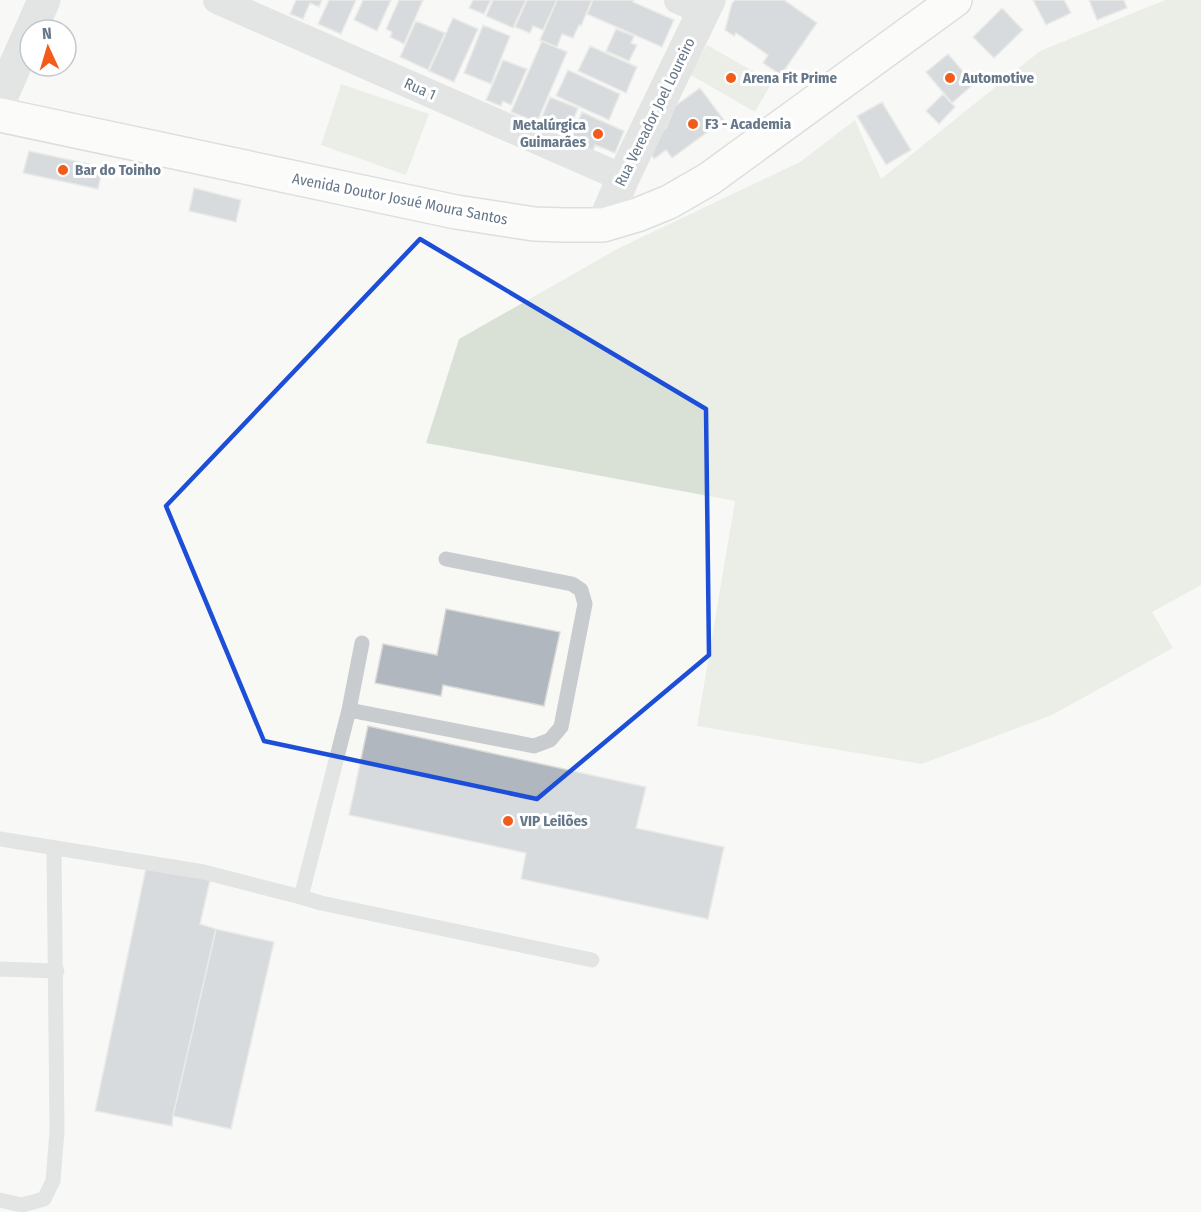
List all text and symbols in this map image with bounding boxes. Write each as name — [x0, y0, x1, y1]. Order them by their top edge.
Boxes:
north arrow — [18, 18, 78, 78]
text: N — [42, 24, 52, 43]
street label: Rua Vereador Joel Loureiro — [611, 35, 699, 189]
place label: Arena Fit Prime — [742, 69, 837, 87]
place label: Automotive — [961, 69, 1035, 87]
marker: Arena Fit Prime — [724, 71, 738, 85]
marker: Automotive — [943, 71, 957, 85]
street label: Rua 1 — [401, 74, 439, 104]
place label: F3 - Academia — [705, 115, 792, 133]
place label: Metalúrgica Guimarães — [513, 116, 587, 151]
marker: F3 - Academia — [686, 117, 700, 131]
marker: Metalúrgica Guimarães — [591, 127, 605, 141]
place label: Bar do Toinho — [75, 161, 161, 179]
marker: Bar do Toinho — [56, 163, 70, 177]
street label: Avenida Doutor Josué Moura Santos — [291, 169, 509, 229]
place label: VIP Leilões — [519, 812, 588, 830]
marker: VIP Leilões — [501, 814, 515, 828]

